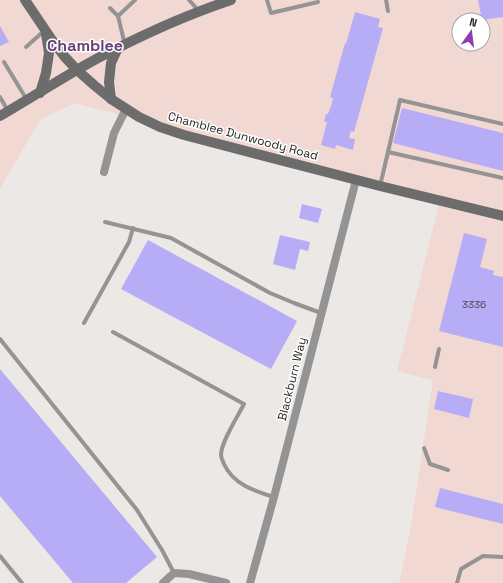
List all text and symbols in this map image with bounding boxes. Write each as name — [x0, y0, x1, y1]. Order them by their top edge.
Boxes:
north arrow — [451, 12, 491, 52]
text: N — [468, 15, 479, 30]
district label: Chamblee — [47, 35, 123, 56]
street label: Chamblee Dunwoody Road — [166, 108, 320, 164]
house number: 3336 — [462, 298, 486, 311]
street label: Blackburn Way — [274, 336, 310, 422]

